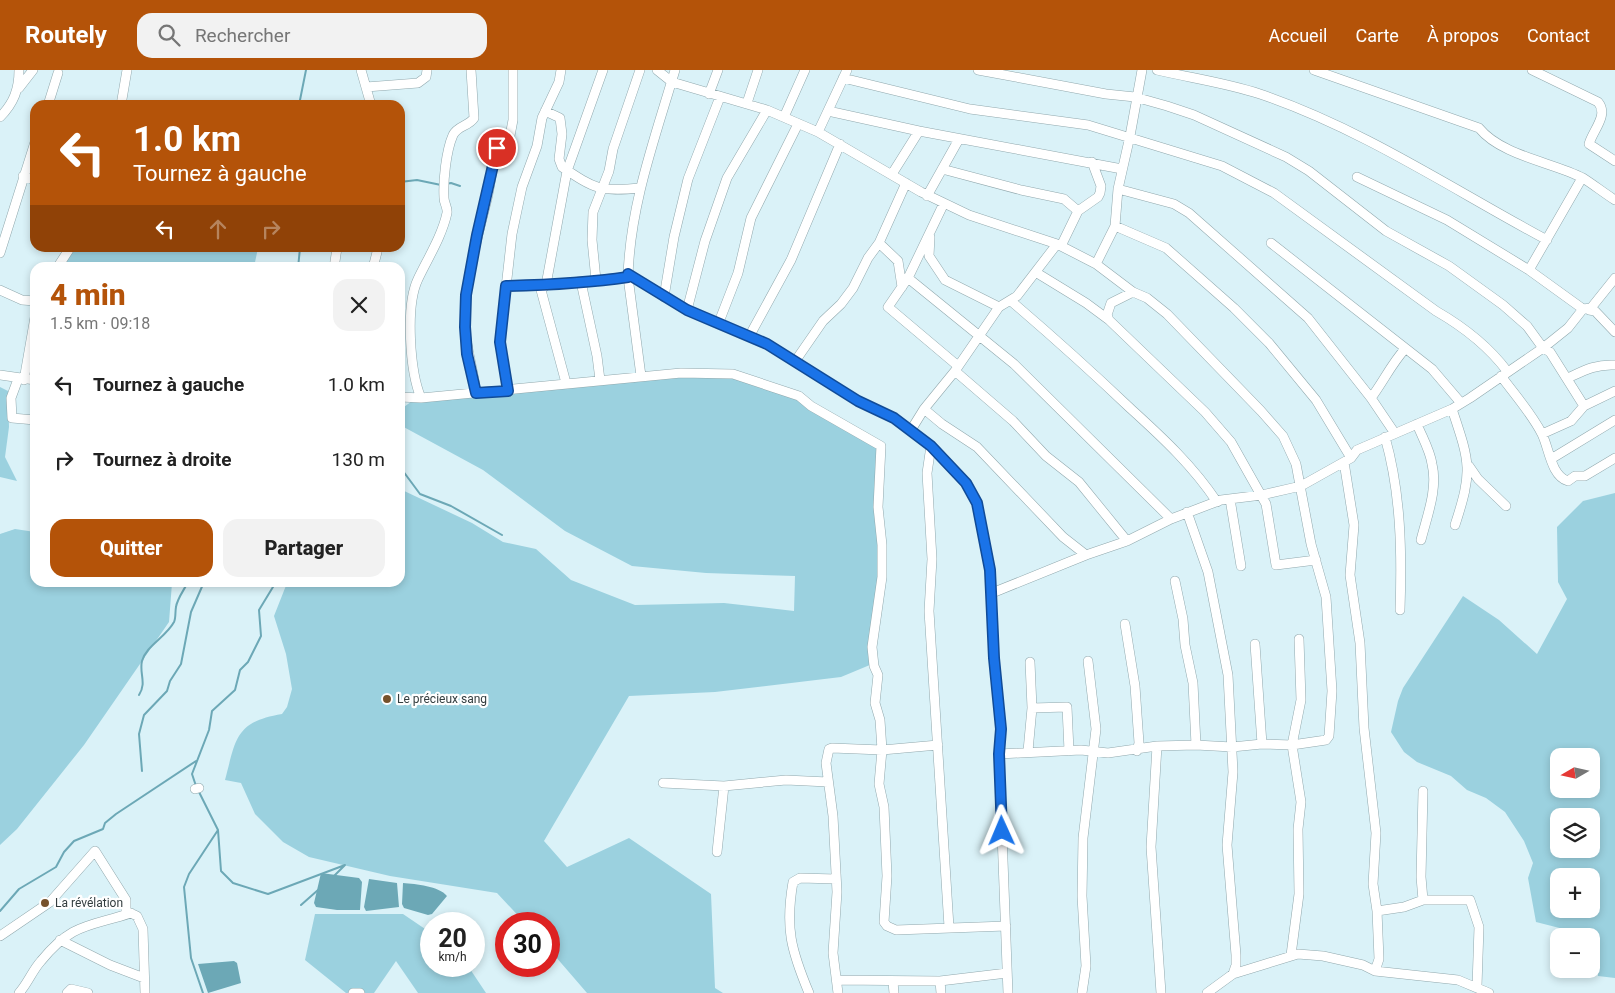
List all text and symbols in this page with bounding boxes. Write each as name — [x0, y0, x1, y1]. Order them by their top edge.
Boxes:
search box — [137, 13, 487, 58]
text: Routely — [25, 21, 107, 49]
icon: search — [155, 21, 183, 49]
text: Rechercher — [195, 24, 290, 47]
text: Accueil — [1269, 25, 1327, 46]
text: Carte — [1355, 25, 1399, 46]
text: À propos — [1427, 25, 1499, 46]
text: Contact — [1527, 25, 1590, 46]
text: 1.0 km — [133, 119, 241, 160]
icon: left — [50, 120, 115, 185]
pin — [476, 127, 518, 169]
icon: arrive — [483, 134, 511, 162]
text: Tournez à gauche — [133, 161, 307, 186]
icon: left — [151, 215, 179, 243]
icon: ahead — [204, 215, 232, 243]
icon: right — [257, 215, 285, 243]
text: 4 min — [50, 277, 126, 312]
button: close — [333, 279, 385, 331]
text: 1.5 km · 09:18 — [50, 314, 150, 333]
icon: left — [50, 371, 78, 399]
text: Tournez à gauche — [93, 373, 244, 396]
text: 1.0 km — [328, 373, 385, 396]
icon: right — [50, 446, 78, 474]
text: Tournez à droite — [93, 448, 232, 471]
text: 130 m — [332, 448, 385, 471]
button: Quitter — [50, 519, 213, 577]
button: Partager — [223, 519, 385, 577]
place label: Le précieux sang — [397, 692, 487, 706]
marker: Le précieux sang — [381, 693, 393, 705]
north arrow — [1550, 748, 1600, 798]
map controls — [1550, 748, 1600, 978]
position arrow — [975, 804, 1027, 856]
button: layers — [1550, 808, 1600, 858]
button: + — [1550, 868, 1600, 918]
place label: La révélation — [55, 896, 123, 910]
marker: La révélation — [39, 897, 51, 909]
speed limit sign: 30 — [495, 912, 560, 977]
text: 20 — [438, 924, 467, 953]
button: − — [1550, 928, 1600, 978]
text: km/h — [438, 950, 467, 964]

